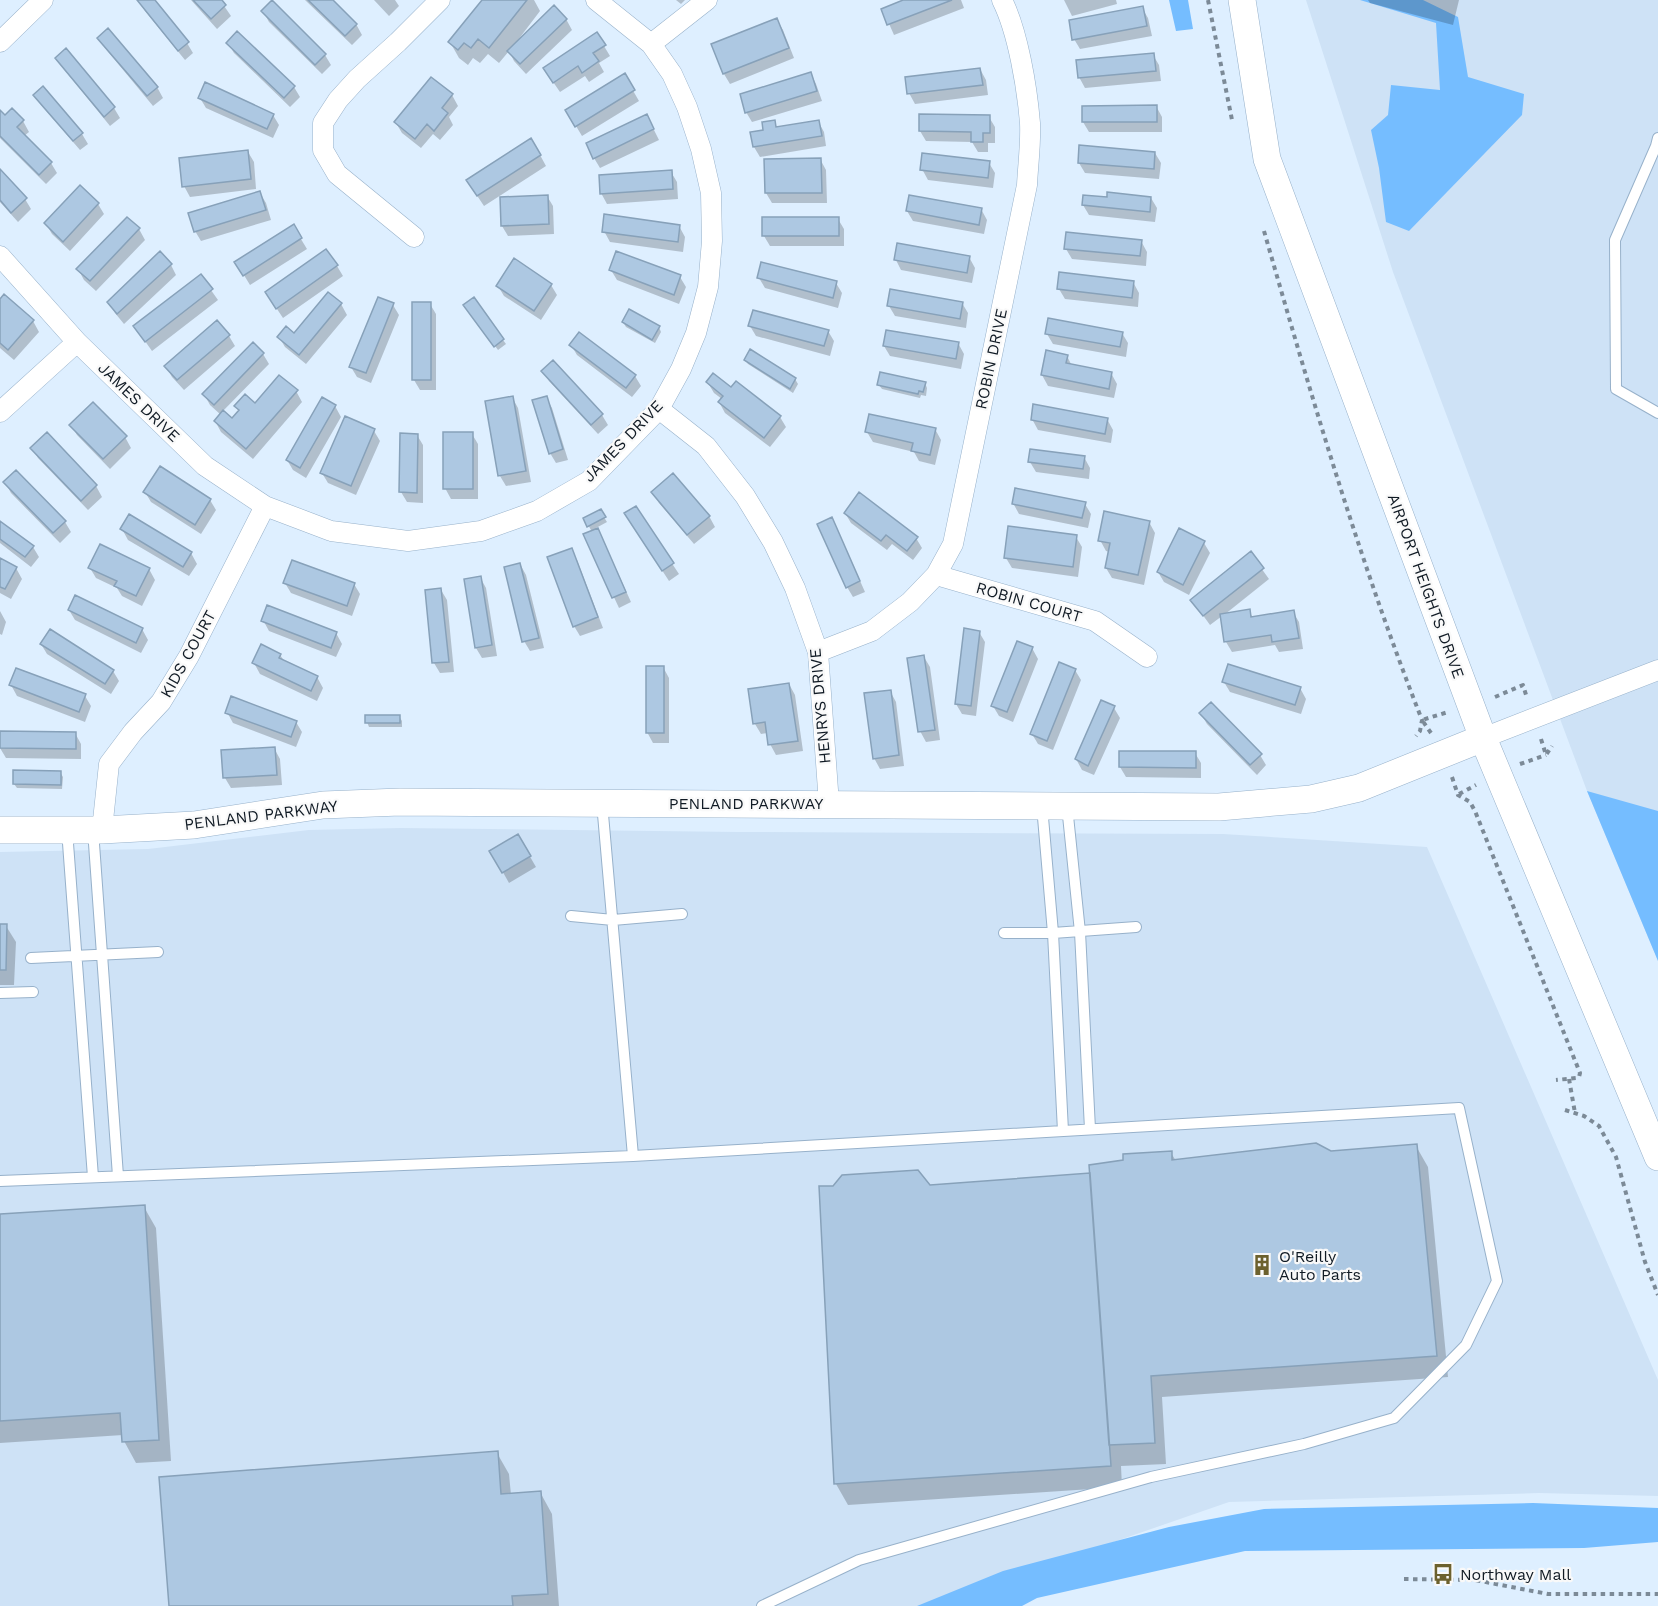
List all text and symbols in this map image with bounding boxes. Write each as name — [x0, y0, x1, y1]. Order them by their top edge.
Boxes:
street label: ROBIN DRIVE — [971, 307, 1011, 411]
street label: JAMES DRIVE — [94, 358, 184, 446]
street label: JAMES DRIVE — [579, 396, 667, 486]
street label: AIRPORT HEIGHTS DRIVE — [1384, 491, 1468, 681]
street label: ROBIN COURT — [974, 578, 1084, 626]
street label: KIDS COURT — [156, 607, 220, 701]
street label: HENRYS DRIVE — [805, 647, 835, 765]
street label: PENLAND PARKWAY — [669, 794, 823, 813]
street label: PENLAND PARKWAY — [183, 796, 339, 834]
place label: O'Reilly Auto Parts — [1279, 1247, 1361, 1284]
building icon: O'Reilly Auto Parts — [1250, 1253, 1274, 1277]
bus stop icon: Northway Mall — [1431, 1562, 1455, 1586]
place label: Northway Mall — [1460, 1565, 1571, 1584]

